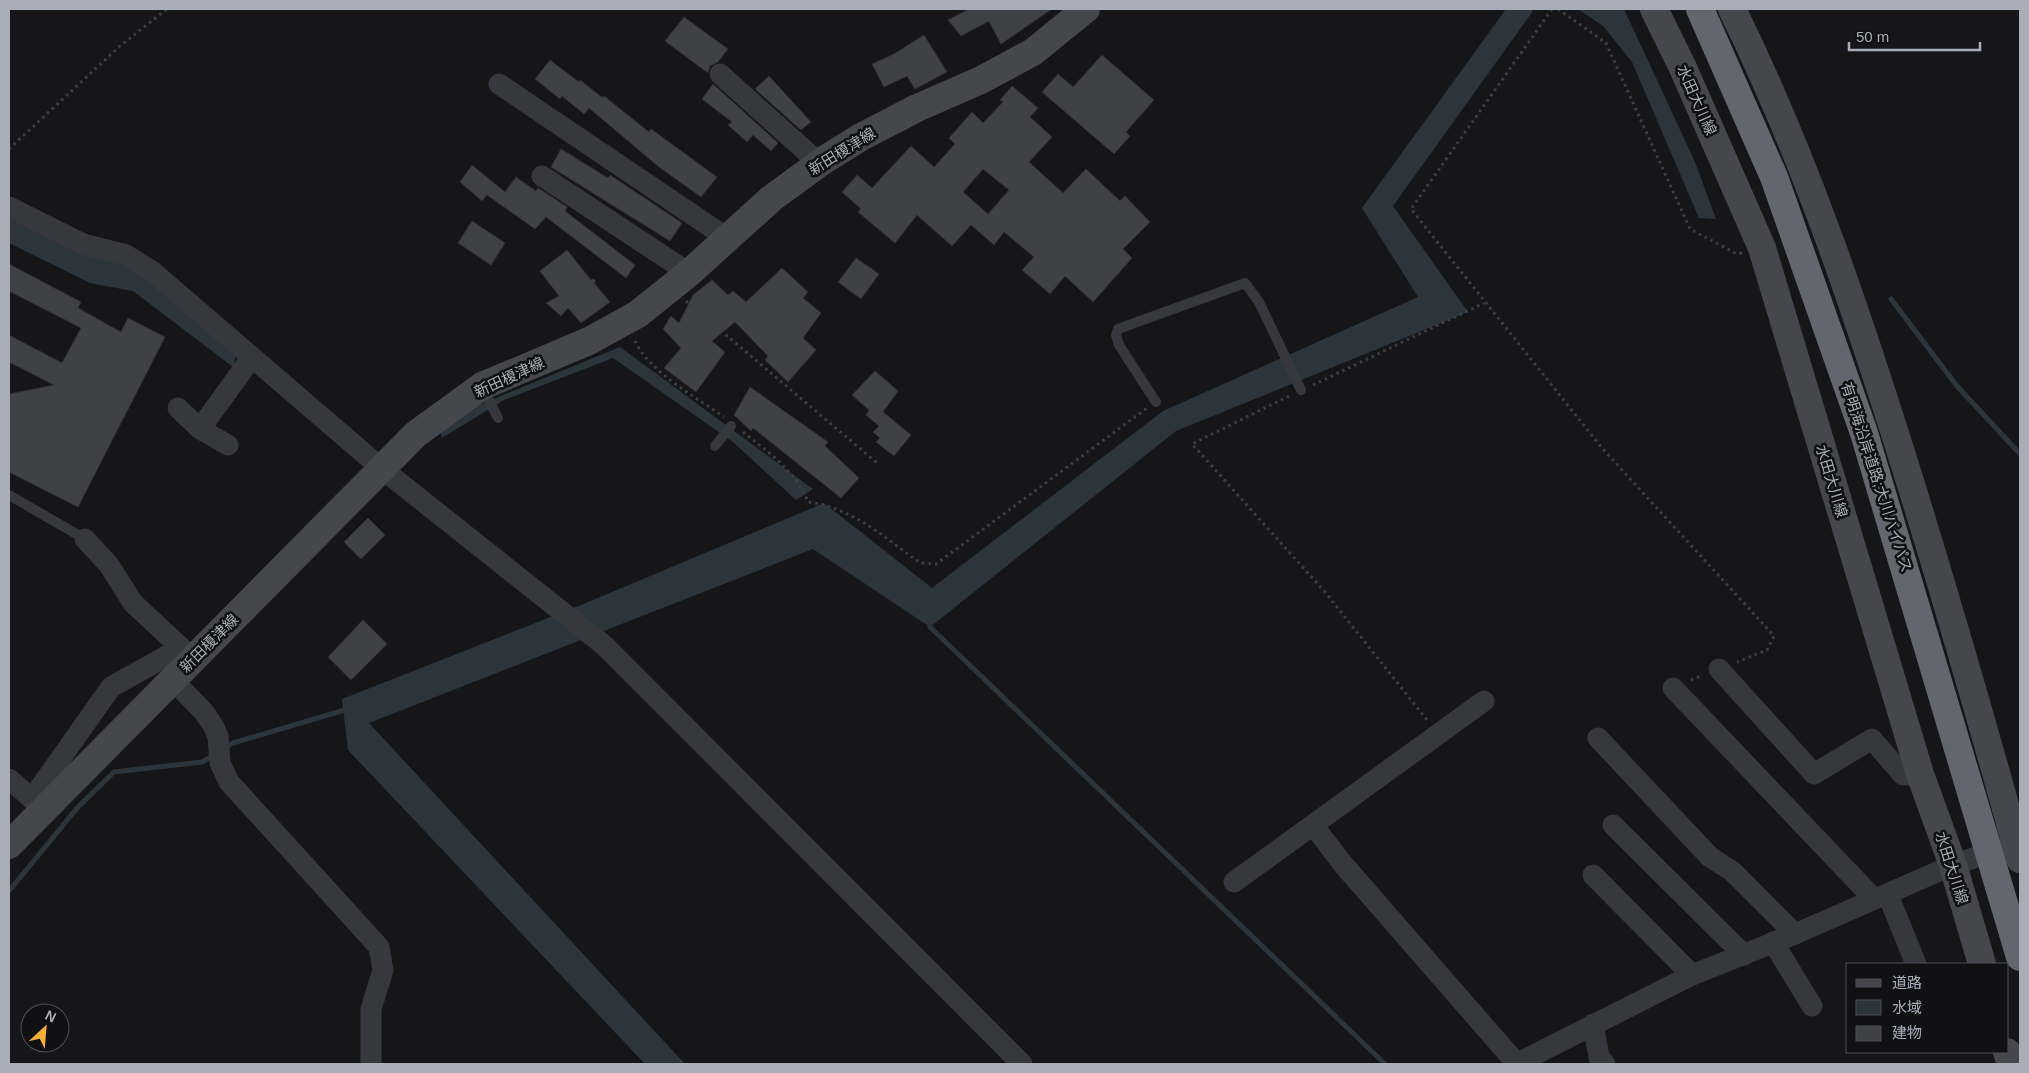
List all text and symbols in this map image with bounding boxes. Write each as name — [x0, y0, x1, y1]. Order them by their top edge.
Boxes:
scale bar — [1849, 20, 1980, 52]
text: 50 m — [1856, 28, 1889, 45]
street label: 水田大川線 — [1674, 62, 1720, 138]
street label: 新田榎津線 — [806, 124, 878, 178]
street label: 新田榎津線 — [471, 353, 547, 401]
street label: 有明海沿岸道路;大川バイパス — [1838, 380, 1916, 574]
street label: 水田大川線 — [1813, 443, 1851, 519]
street label: 新田榎津線 — [176, 610, 242, 676]
street label: 水田大川線 — [1932, 830, 1972, 906]
legend — [1846, 963, 2009, 1053]
text: 道路 — [1892, 974, 1922, 991]
text: 水域 — [1892, 999, 1922, 1016]
north arrow — [20, 1003, 70, 1053]
text: N — [43, 1007, 59, 1026]
text: 建物 — [1892, 1024, 1922, 1041]

